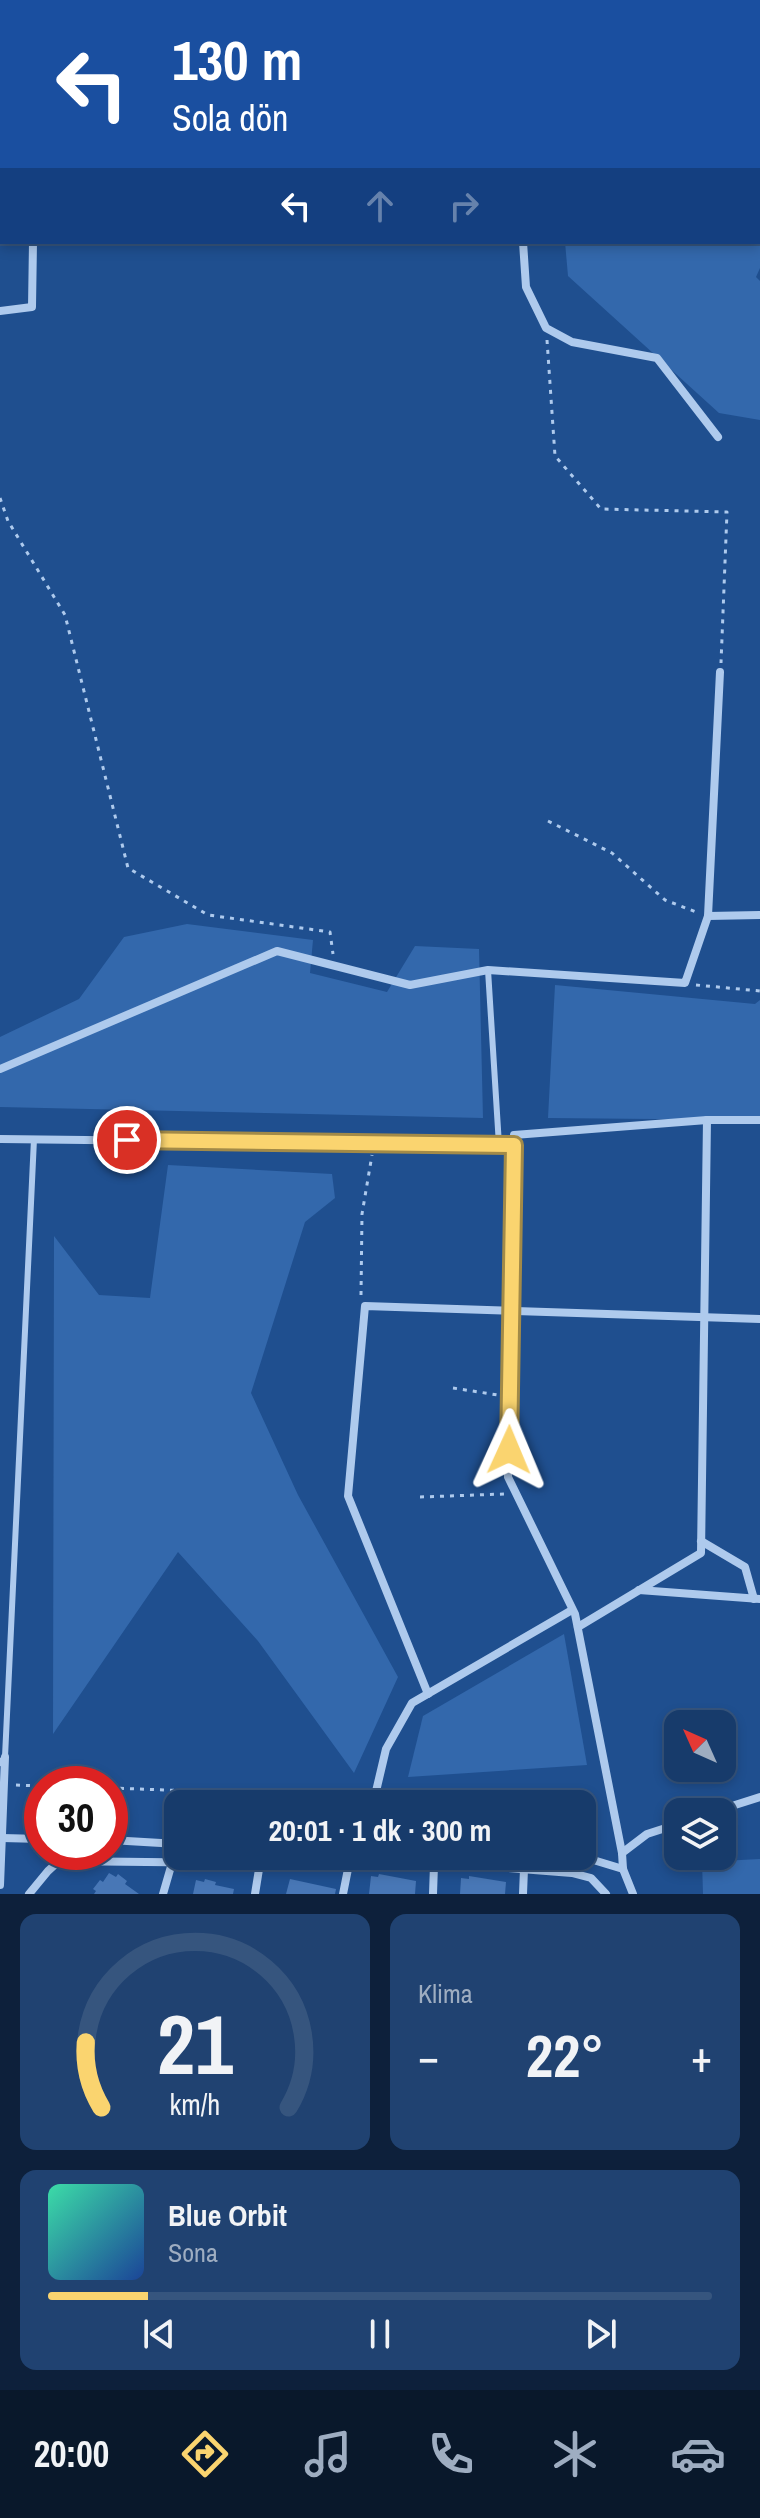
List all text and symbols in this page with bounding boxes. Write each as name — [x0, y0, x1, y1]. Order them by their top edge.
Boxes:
text: 130 m — [172, 22, 302, 97]
icon: left — [40, 32, 144, 136]
text: Sola dön — [172, 94, 289, 142]
icon: left — [274, 184, 318, 228]
icon: ahead — [358, 184, 402, 228]
icon: right — [442, 184, 486, 228]
pin — [93, 1106, 161, 1174]
icon: arrive — [105, 1118, 149, 1162]
position arrow — [467, 1408, 551, 1492]
north arrow — [664, 1710, 736, 1782]
map controls — [664, 1710, 736, 1870]
speed limit sign: 30 — [24, 1766, 128, 1870]
button: layers — [664, 1798, 736, 1870]
text: 20:01 · 1 dk · 300 m — [269, 1810, 491, 1850]
text: Klima — [418, 1976, 473, 2011]
text: 21 — [157, 1988, 233, 2100]
text: 22° — [526, 2015, 604, 2096]
text: − — [418, 2026, 439, 2086]
text: + — [691, 2026, 712, 2086]
text: km/h — [170, 2085, 220, 2124]
text: Blue Orbit — [168, 2195, 287, 2235]
text: Sona — [168, 2235, 218, 2270]
icon: previous — [137, 2312, 181, 2356]
icon: pause — [358, 2312, 402, 2356]
icon: next — [579, 2312, 623, 2356]
icon: directions — [177, 2426, 233, 2482]
icon: music — [300, 2426, 356, 2482]
icon: phone — [423, 2426, 479, 2482]
icon: climate — [547, 2426, 603, 2482]
icon: car — [670, 2426, 726, 2482]
text: 20:00 — [34, 2430, 109, 2478]

